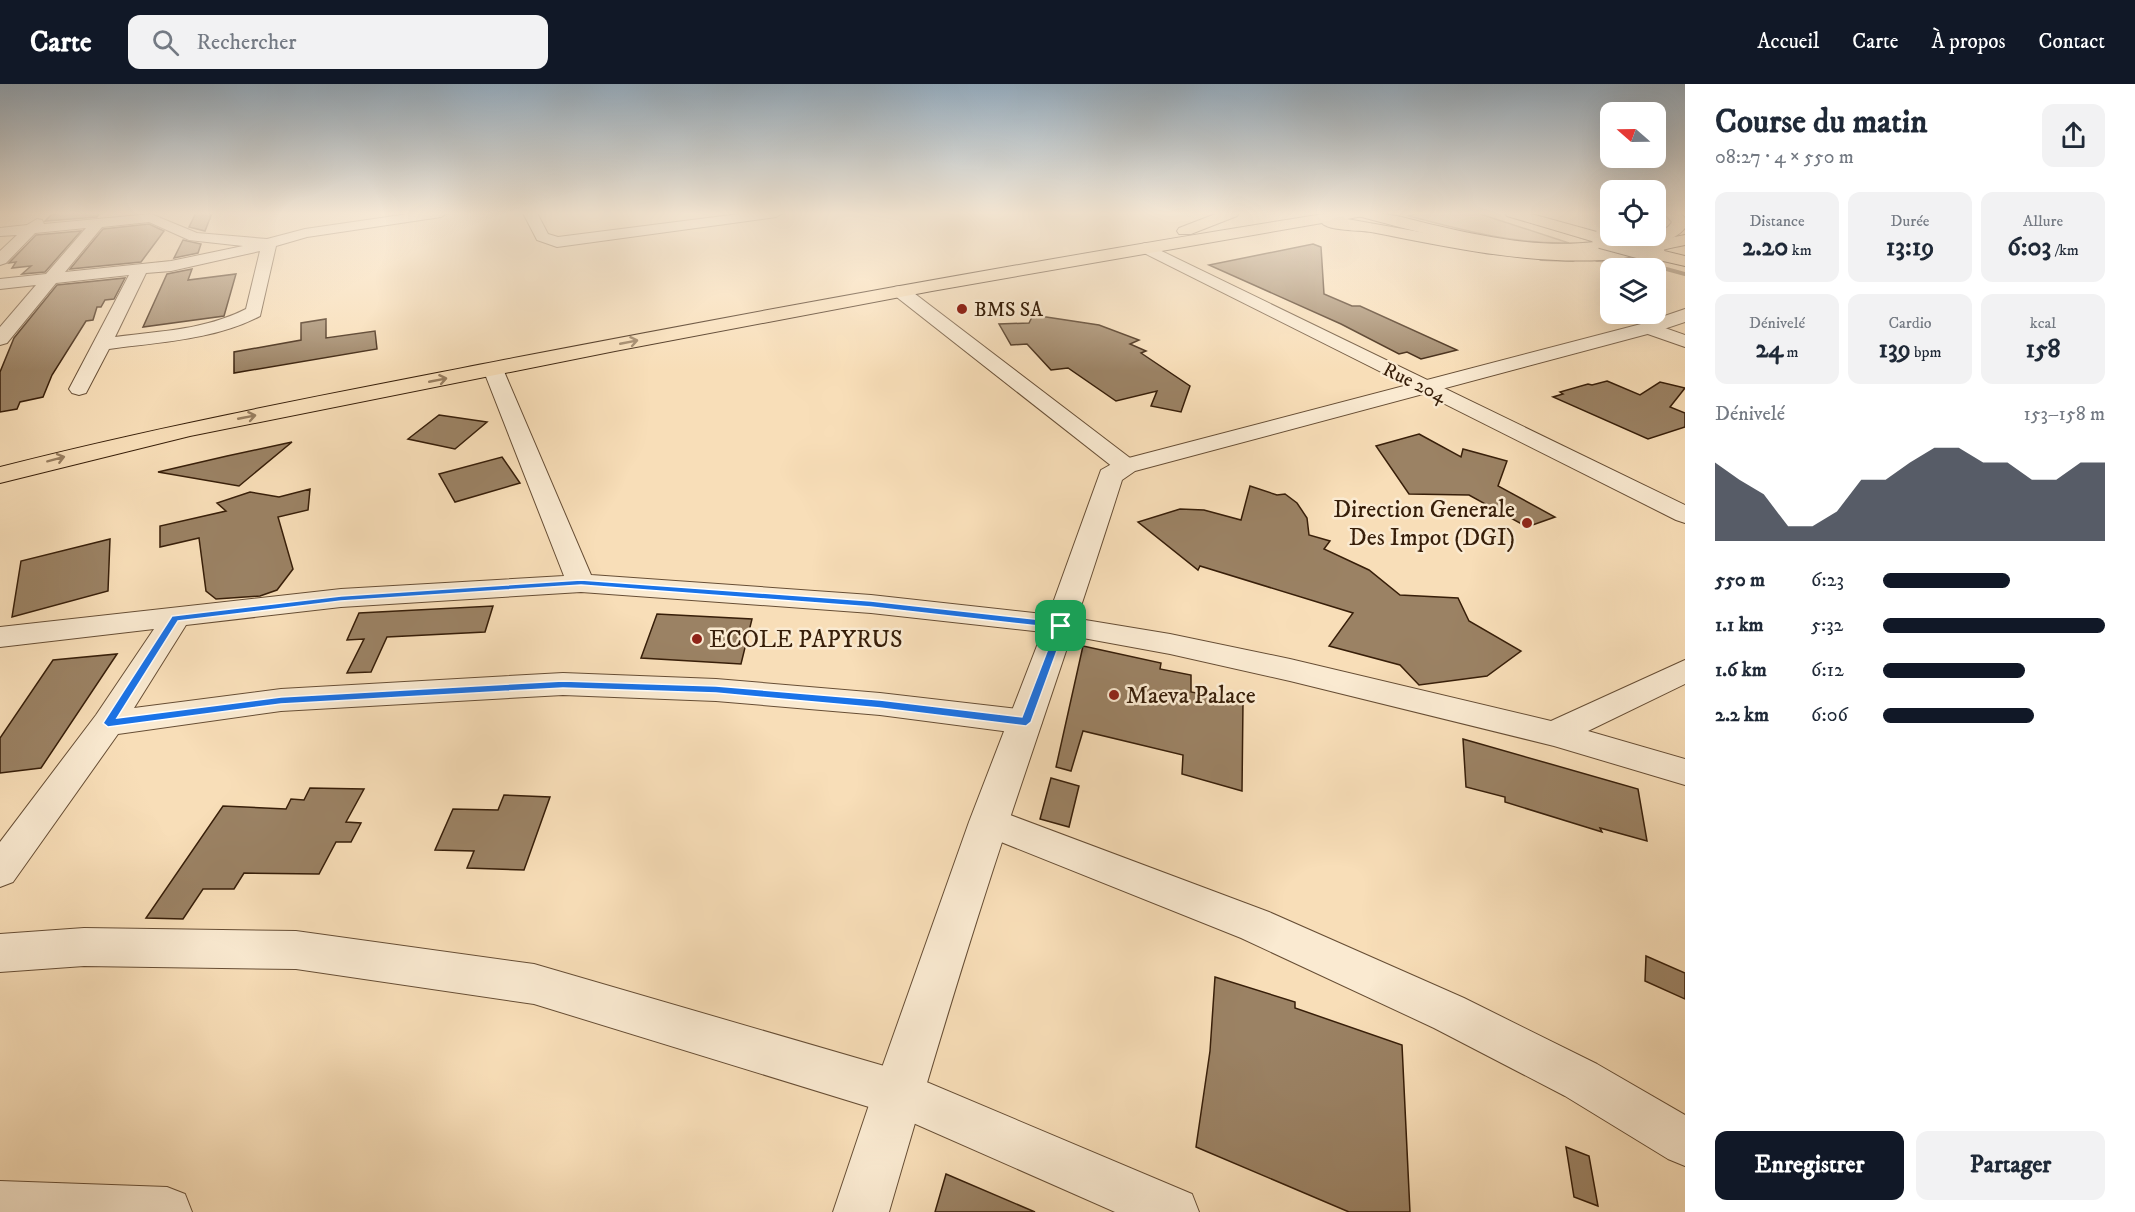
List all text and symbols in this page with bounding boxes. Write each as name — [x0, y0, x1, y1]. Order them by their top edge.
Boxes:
search box — [128, 15, 548, 69]
text: Carte — [30, 25, 92, 60]
icon: search — [149, 26, 182, 59]
text: Rechercher — [197, 29, 297, 56]
text: Accueil — [1757, 29, 1819, 55]
text: Carte — [1852, 29, 1898, 55]
text: À propos — [1931, 29, 2006, 55]
text: Contact — [2039, 29, 2105, 55]
north arrow — [1600, 102, 1666, 168]
map controls — [1600, 102, 1666, 324]
text: Course du matin — [1715, 102, 1928, 143]
button: share — [2042, 104, 2105, 167]
text: 08:27 · 4 × 550 m — [1715, 145, 1854, 170]
button: locate — [1600, 180, 1666, 246]
text: Distance — [1749, 211, 1805, 231]
text: Durée — [1891, 211, 1929, 231]
text: Allure — [2023, 211, 2063, 231]
text: 2.20 — [1742, 231, 1788, 264]
text: 13:19 — [1886, 231, 1934, 264]
text: 6:03 — [2007, 231, 2051, 264]
text: km — [1788, 240, 1812, 260]
text: /km — [2051, 240, 2079, 260]
button: layers — [1600, 258, 1666, 324]
place label: BMS SA — [974, 298, 1043, 323]
marker: BMS SA — [955, 302, 969, 316]
text: Dénivelé — [1749, 313, 1805, 333]
text: Cardio — [1888, 313, 1932, 333]
text: kcal — [2030, 313, 2056, 333]
text: 24 — [1755, 333, 1783, 366]
text: 139 — [1878, 333, 1911, 366]
text: 158 — [2025, 333, 2061, 366]
one-way arrow — [619, 336, 639, 347]
text: m — [1783, 342, 1799, 362]
text: bpm — [1911, 342, 1942, 362]
street label: Rue 204 — [1378, 357, 1451, 410]
one-way arrow — [428, 374, 447, 385]
text: Dénivelé — [1715, 402, 1785, 427]
text: 153–158 m — [2023, 402, 2105, 427]
one-way arrow — [236, 411, 256, 422]
one-way arrow — [47, 453, 66, 465]
place label: Direction Generale Des Impot (DGI) — [1333, 495, 1515, 553]
marker: Direction Generale Des Impot (DGI) — [1520, 516, 1534, 530]
text: 550 m — [1715, 568, 1765, 593]
text: 6:23 — [1811, 568, 1844, 593]
pin — [1035, 600, 1086, 651]
icon: arrive — [1044, 609, 1077, 642]
text: 1.1 km — [1715, 613, 1764, 638]
text: 5:32 — [1811, 613, 1843, 638]
place label: ECOLE PAPYRUS — [709, 625, 903, 655]
marker: ECOLE PAPYRUS — [690, 632, 704, 646]
text: 1.6 km — [1715, 658, 1767, 683]
text: 6:12 — [1811, 658, 1844, 683]
place label: Maeva Palace — [1126, 681, 1256, 711]
marker: Maeva Palace — [1107, 688, 1121, 702]
text: 2.2 km — [1715, 703, 1769, 728]
text: 6:06 — [1811, 703, 1848, 728]
button: Enregistrer — [1715, 1131, 1904, 1200]
button: Partager — [1916, 1131, 2105, 1200]

